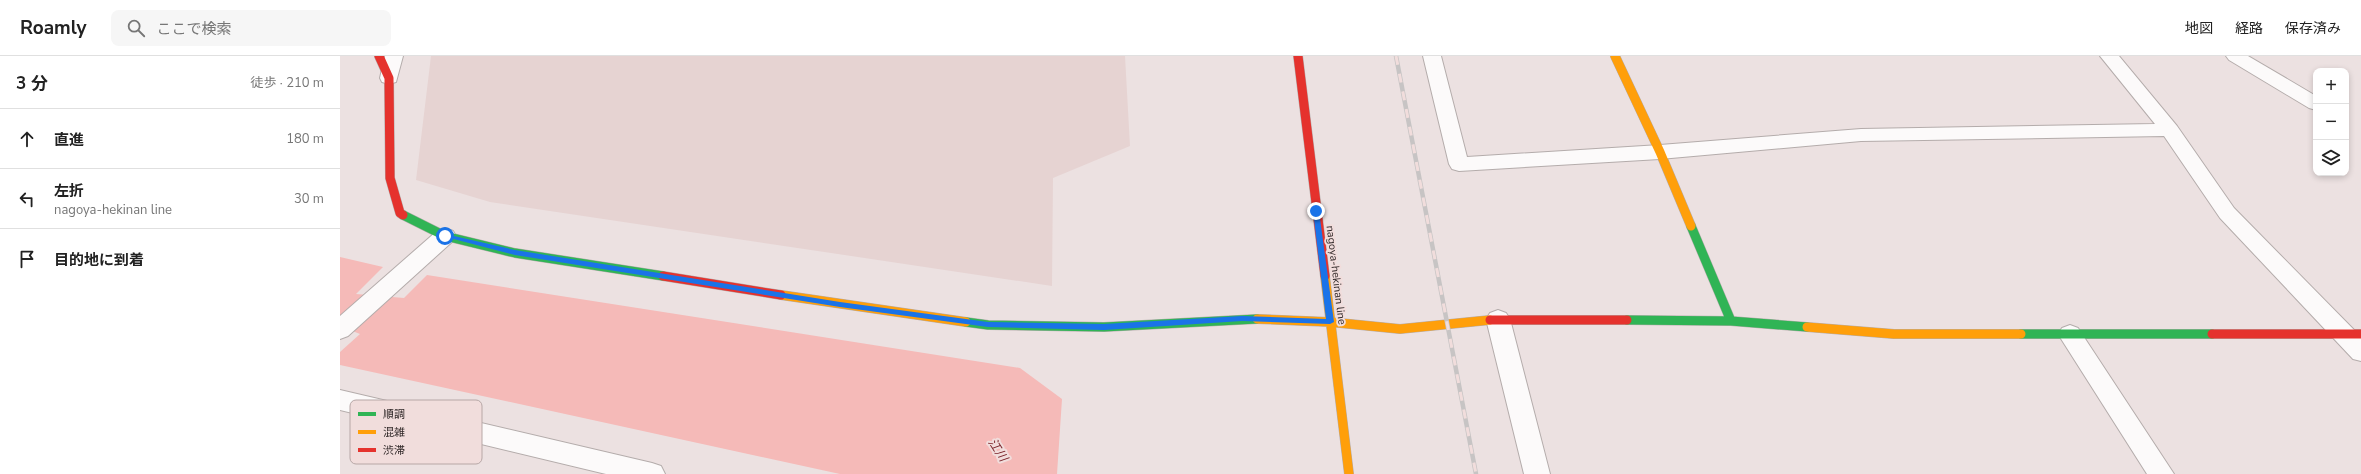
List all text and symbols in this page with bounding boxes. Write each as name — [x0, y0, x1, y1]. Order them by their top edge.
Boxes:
search box — [111, 10, 391, 46]
text: Roamly — [20, 15, 87, 41]
icon: search — [125, 17, 147, 39]
text: ここで検索 — [157, 19, 232, 39]
text: 地図 — [2185, 19, 2213, 38]
text: 経路 — [2235, 19, 2263, 38]
text: 保存済み — [2285, 19, 2341, 38]
map controls — [2313, 68, 2349, 176]
button: + — [2313, 68, 2349, 104]
text: 3 分 — [16, 72, 48, 95]
text: 徒歩 · 210 m — [250, 74, 324, 92]
button: − — [2313, 104, 2349, 140]
icon: ahead — [16, 128, 38, 150]
text: 直進 — [54, 130, 84, 150]
text: 180 m — [286, 130, 324, 148]
button: layers — [2313, 140, 2349, 176]
text: 左折 — [54, 181, 84, 201]
icon: left — [16, 188, 38, 210]
text: 30 m — [294, 190, 324, 208]
text: nagoya-hekinan line — [54, 201, 172, 219]
route end — [1307, 202, 1325, 220]
street label: nagoya-hekinan line — [1322, 225, 1350, 326]
route start — [436, 227, 454, 245]
icon: arrive — [16, 248, 38, 270]
text: 目的地に到着 — [54, 250, 144, 270]
legend — [350, 400, 482, 464]
text: 順調 — [383, 407, 405, 422]
text: 混雑 — [383, 425, 405, 440]
water label: 江川 — [985, 436, 1012, 466]
text: 渋滞 — [383, 443, 405, 458]

